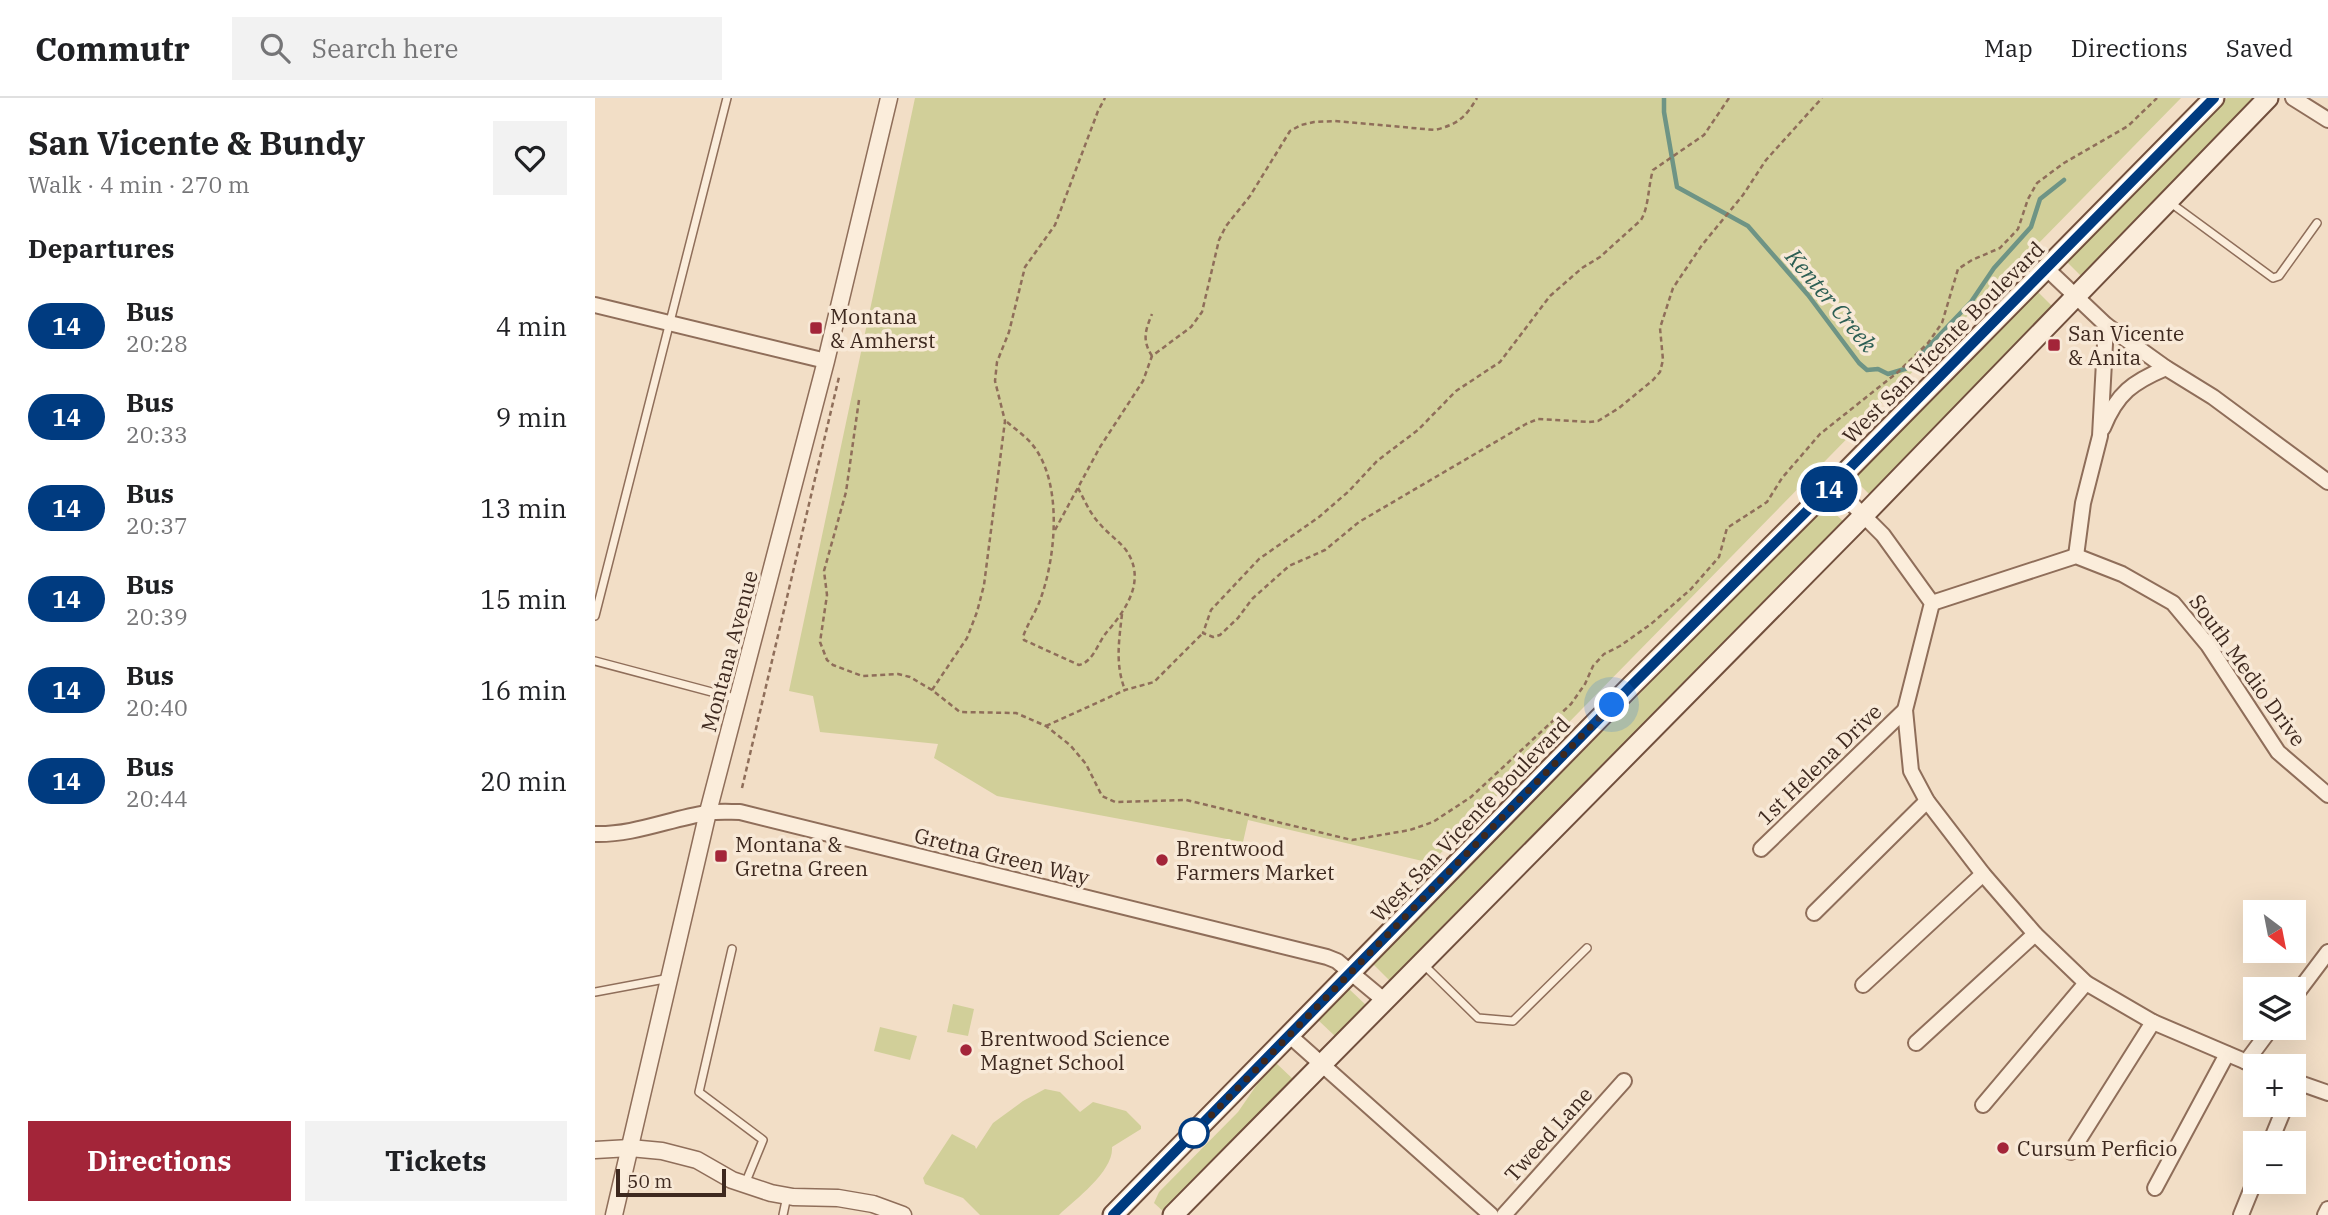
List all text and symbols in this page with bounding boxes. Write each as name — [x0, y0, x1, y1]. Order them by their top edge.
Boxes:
search box — [232, 17, 722, 80]
text: Commutr — [35, 27, 190, 70]
icon: search — [256, 29, 294, 67]
text: Search here — [312, 31, 458, 65]
text: Map — [1984, 32, 2033, 64]
text: Directions — [2071, 32, 2188, 64]
text: Saved — [2226, 32, 2293, 64]
text: San Vicente & Bundy — [28, 121, 365, 164]
button: heart — [493, 121, 567, 195]
text: Walk · 4 min · 270 m — [28, 169, 250, 199]
text: Departures — [28, 231, 174, 265]
street label: West San Vicente Boulevard — [1836, 235, 2050, 449]
water label: Kenter Creek — [1779, 241, 1885, 359]
text: Bus — [126, 294, 174, 328]
place label: Montana & Amherst — [830, 302, 935, 354]
text: 4 min — [496, 309, 567, 343]
text: 14 — [52, 310, 81, 342]
place label: San Vicente & Anita — [2068, 319, 2184, 371]
marker: Montana & Amherst — [808, 320, 824, 336]
text: 20:28 — [126, 328, 188, 358]
marker: San Vicente & Anita — [2046, 337, 2062, 353]
text: Bus — [126, 385, 174, 419]
text: 9 min — [496, 400, 567, 434]
text: 14 — [52, 401, 81, 433]
text: 20:33 — [126, 419, 188, 449]
line badge: 14 — [1797, 466, 1861, 512]
text: 14 — [1815, 473, 1843, 505]
text: Bus — [126, 476, 174, 510]
text: 13 min — [480, 491, 567, 525]
text: 14 — [52, 492, 81, 524]
text: 20:37 — [126, 510, 188, 540]
text: Bus — [126, 567, 174, 601]
street label: Montana Avenue — [694, 567, 764, 735]
text: 15 min — [480, 582, 567, 616]
text: 14 — [52, 583, 81, 615]
street label: South Medio Drive — [2183, 588, 2313, 752]
text: 20:39 — [126, 601, 188, 631]
text: Bus — [126, 658, 174, 692]
text: 16 min — [480, 673, 567, 707]
text: 14 — [52, 674, 81, 706]
your location — [1594, 687, 1629, 722]
text: 20:40 — [126, 692, 188, 722]
street label: 1st Helena Drive — [1751, 697, 1887, 831]
street label: West San Vicente Boulevard — [1364, 710, 1576, 928]
text: Bus — [126, 749, 174, 783]
text: 20 min — [480, 764, 567, 798]
text: 14 — [52, 765, 81, 797]
text: 20:44 — [126, 783, 188, 813]
street label: Gretna Green Way — [911, 821, 1093, 892]
place label: Montana & Gretna Green — [735, 830, 868, 882]
place label: Brentwood Farmers Market — [1176, 834, 1334, 886]
marker: Montana & Gretna Green — [713, 848, 729, 864]
marker: Brentwood Farmers Market — [1154, 852, 1170, 868]
north arrow — [2243, 900, 2307, 962]
map controls — [2243, 900, 2306, 1194]
button: layers — [2243, 977, 2306, 1040]
place label: Brentwood Science Magnet School — [980, 1024, 1170, 1076]
marker: Brentwood Science Magnet School — [958, 1042, 974, 1058]
button: + — [2243, 1054, 2306, 1117]
street label: Tweed Lane — [1498, 1080, 1598, 1188]
unlabelled marker — [1179, 1118, 1209, 1148]
button: Directions — [28, 1121, 291, 1201]
button: Tickets — [305, 1121, 567, 1201]
button: − — [2243, 1131, 2306, 1194]
place label: Cursum Perficio — [2017, 1134, 2177, 1162]
marker: Cursum Perficio — [1995, 1140, 2011, 1156]
scale bar — [616, 1166, 726, 1198]
text: 50 m — [627, 1169, 672, 1193]

